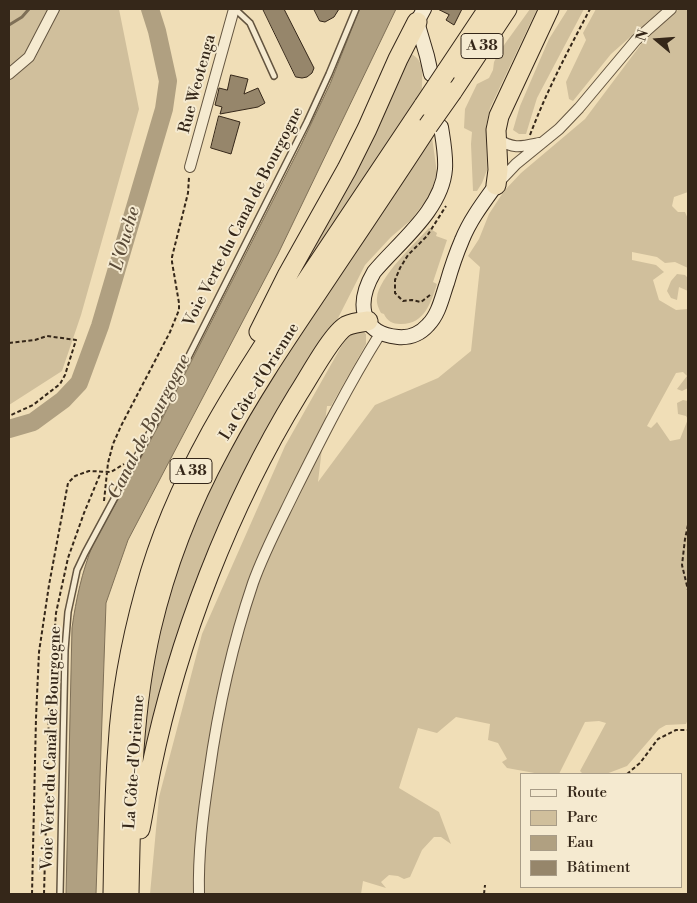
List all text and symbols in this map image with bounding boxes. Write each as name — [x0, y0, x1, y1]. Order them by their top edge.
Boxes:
north arrow — [632, 15, 682, 65]
text: N — [632, 27, 653, 43]
street label: Rue Weotenga — [176, 32, 220, 136]
road number: A 38 — [461, 34, 503, 58]
street label: Voie Verte du Canal de Bourgogne — [180, 104, 308, 330]
water label: L'Ouche — [107, 205, 145, 273]
street label: La Côte-d'Orienne — [216, 320, 304, 444]
water label: Canal de Bourgogne — [104, 351, 196, 503]
road number: A 38 — [170, 458, 212, 484]
street label: Voie Verte du Canal de Bourgogne — [38, 626, 66, 870]
street label: La Côte-d'Orienne — [121, 694, 149, 830]
legend — [520, 773, 682, 888]
text: Route — [567, 783, 607, 802]
text: Parc — [567, 808, 598, 827]
text: Eau — [567, 833, 594, 852]
text: Bâtiment — [567, 858, 630, 877]

